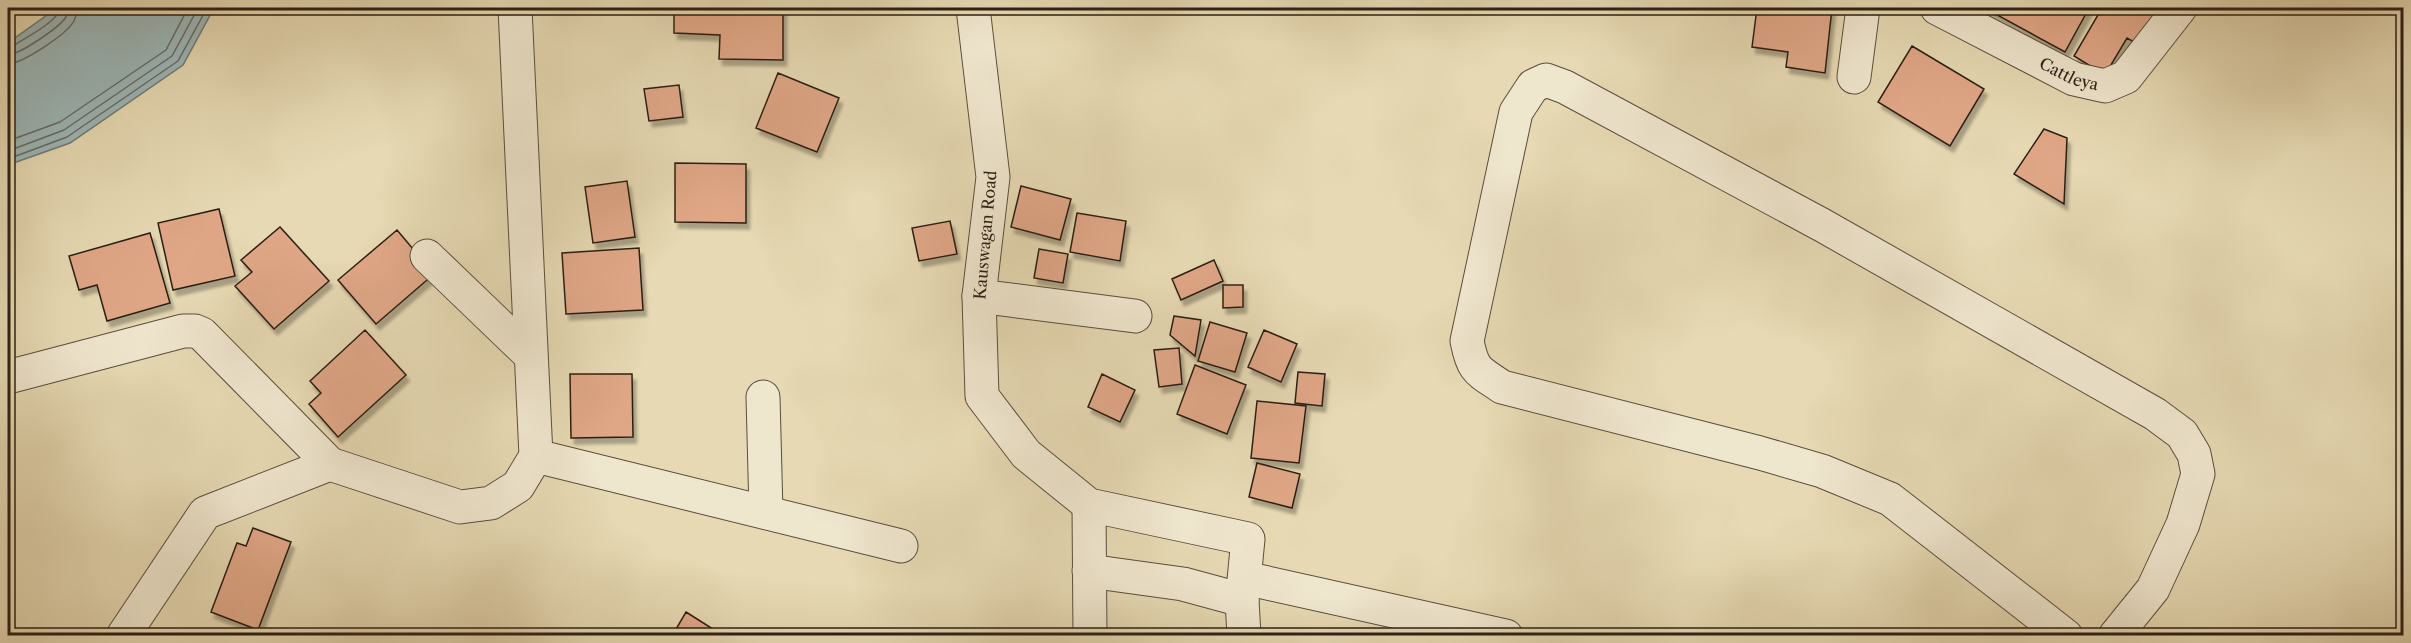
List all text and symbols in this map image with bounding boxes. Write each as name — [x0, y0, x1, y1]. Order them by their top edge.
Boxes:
street label: Cattleya — [2036, 53, 2101, 94]
street label: Kauswagan Road — [969, 169, 1001, 300]

